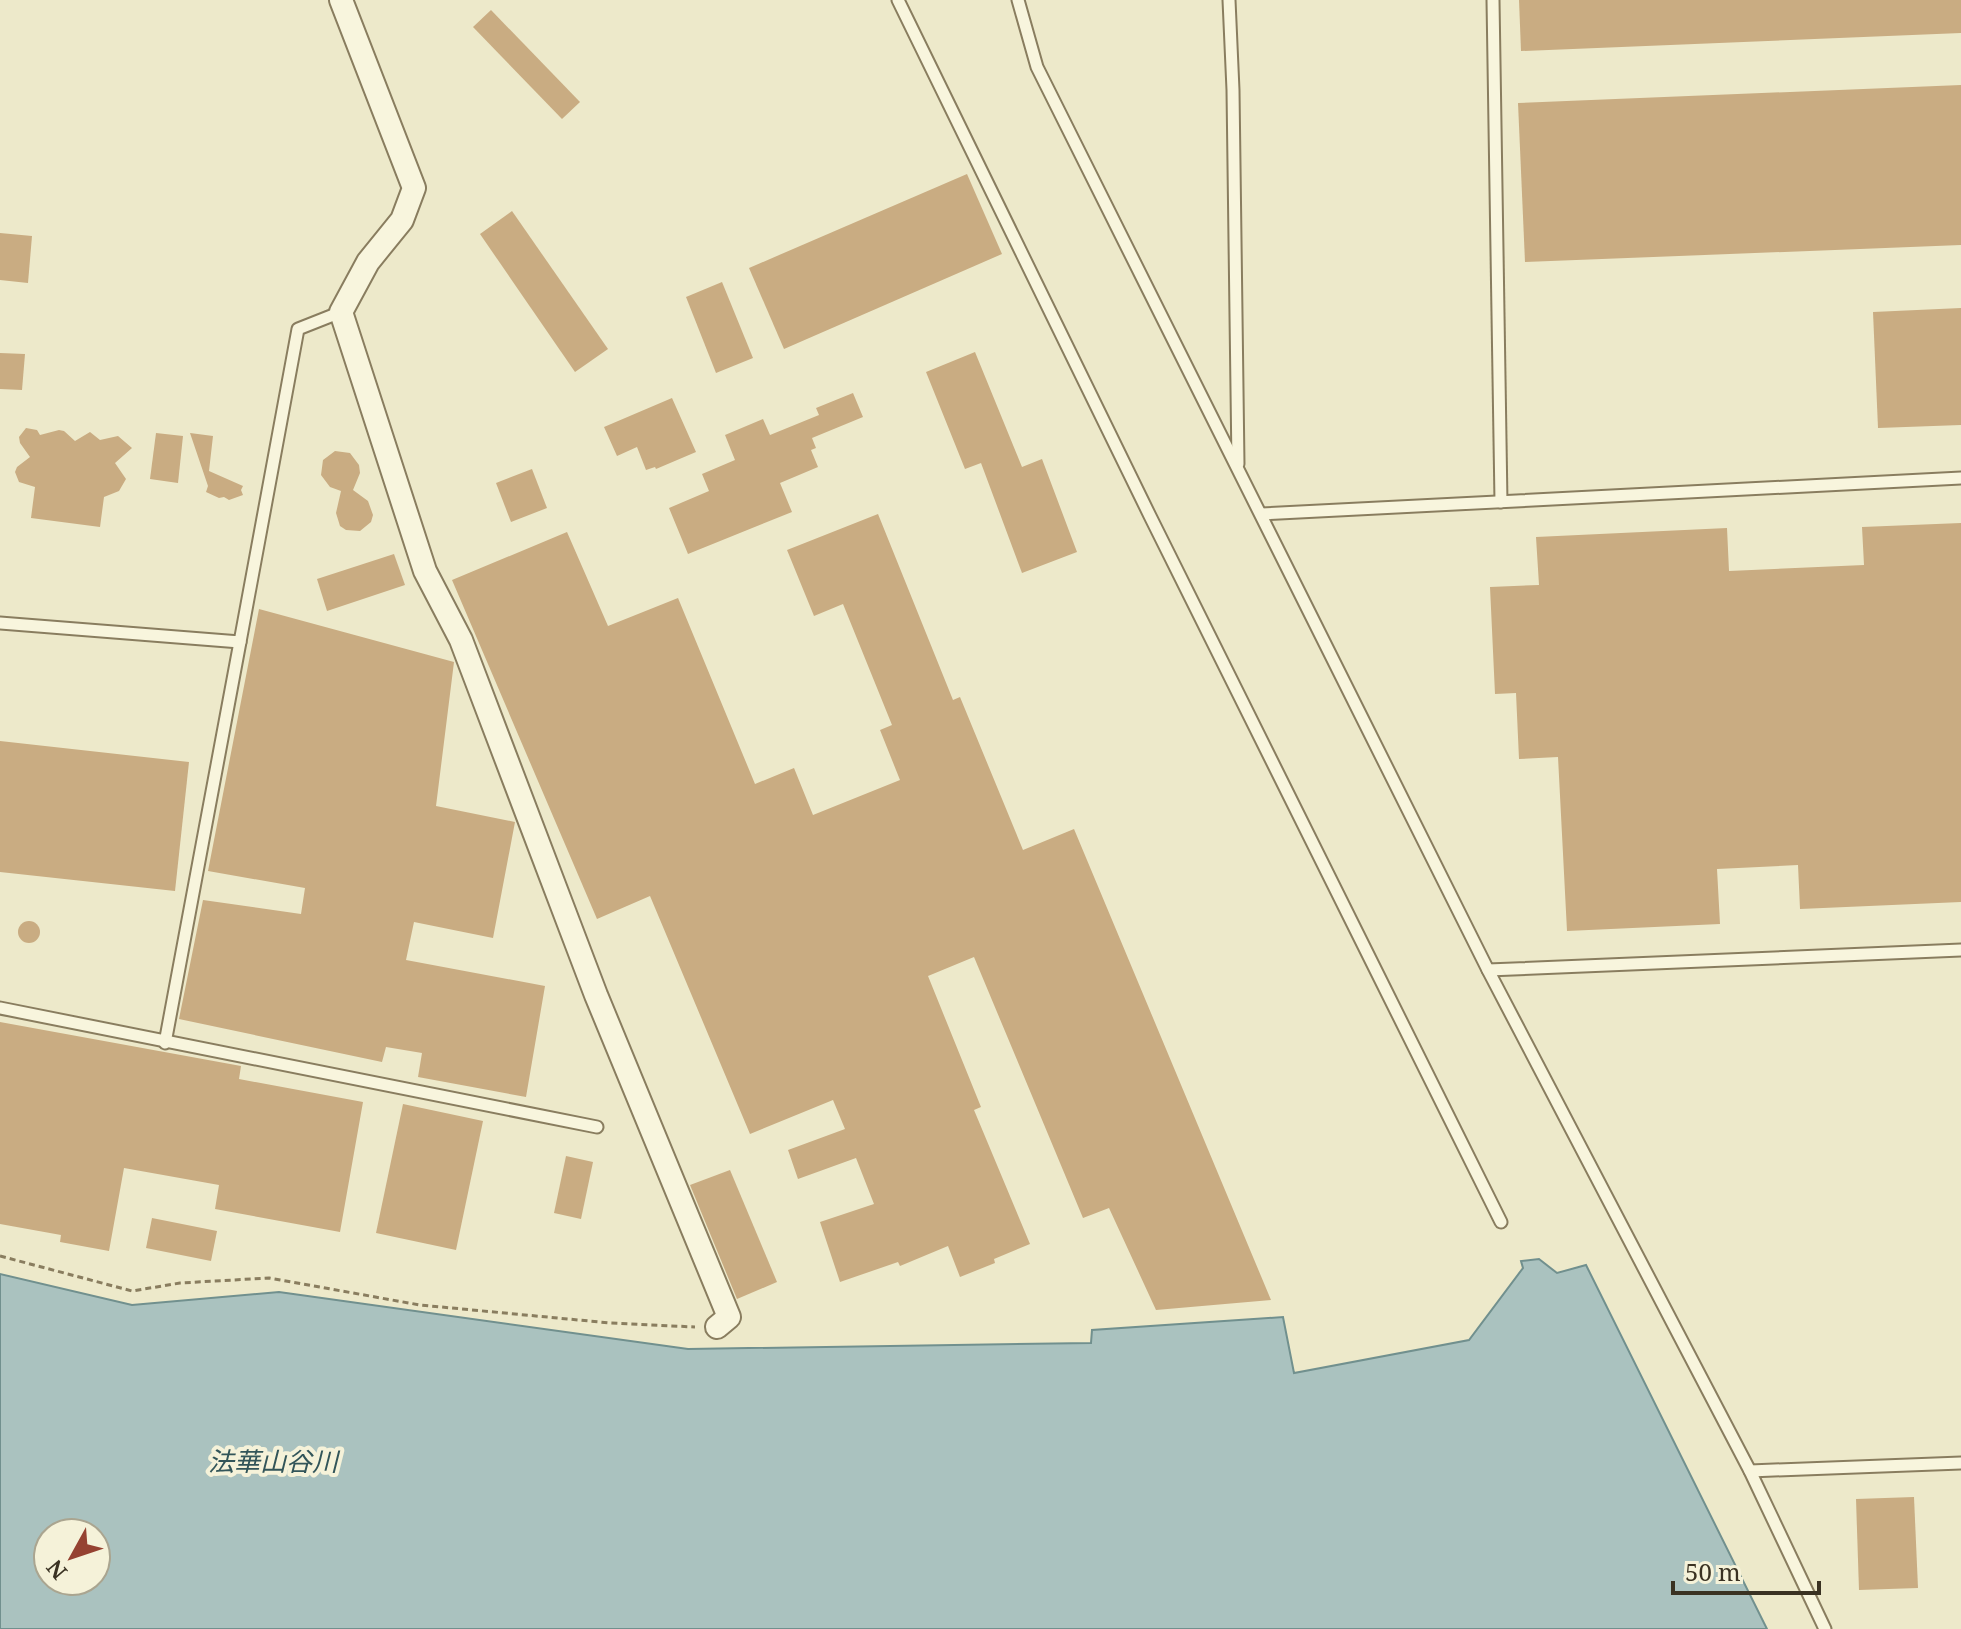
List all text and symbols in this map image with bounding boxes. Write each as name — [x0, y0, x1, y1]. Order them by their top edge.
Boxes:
water label: 法華山谷川 — [208, 1443, 341, 1479]
north arrow — [32, 1517, 112, 1597]
scale bar — [1673, 1545, 1819, 1595]
text: N — [39, 1554, 73, 1587]
text: 50 m — [1685, 1555, 1741, 1588]

